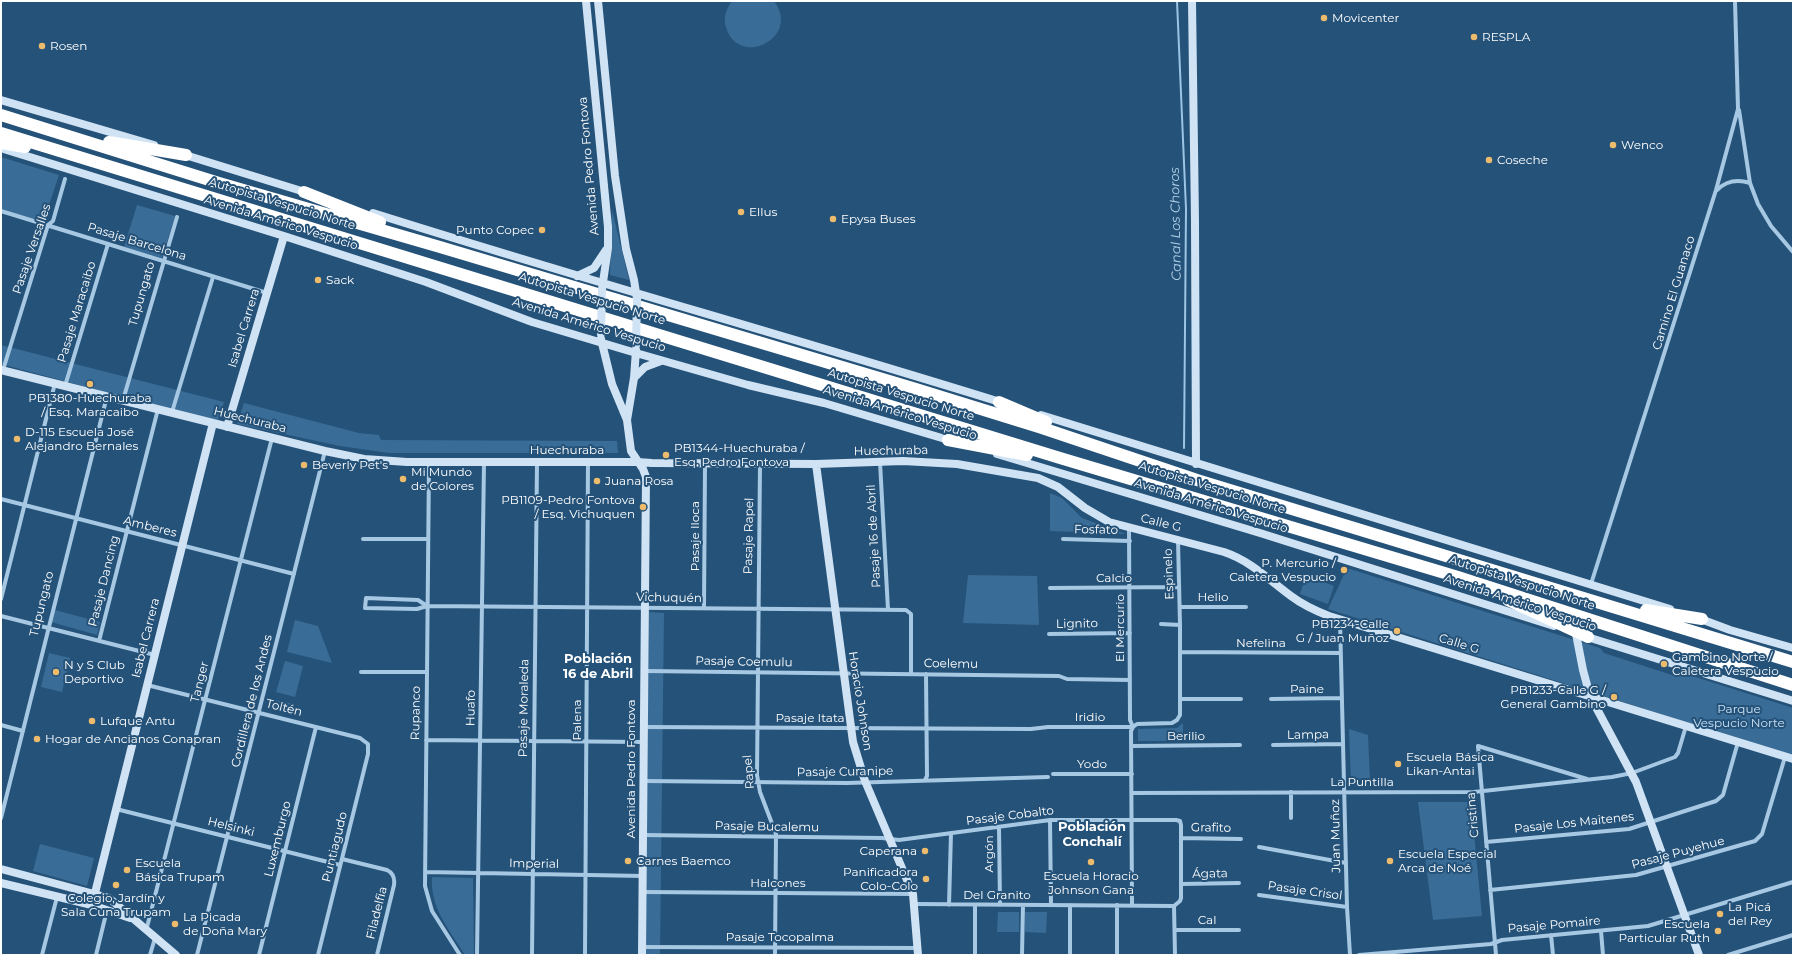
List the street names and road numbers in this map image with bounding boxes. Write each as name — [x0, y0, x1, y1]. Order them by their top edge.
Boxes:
street label: Avenida Pedro Fontova — [576, 96, 602, 236]
street label: Autopista Vespucio Norte — [207, 175, 357, 233]
street label: Avenida Américo Vespucio — [202, 193, 360, 253]
street label: Pasaje Versalles — [10, 202, 54, 296]
street label: Pasaje Barcelona — [86, 220, 188, 264]
street label: Camino El Guanaco — [1650, 234, 1698, 352]
street label: Pasaje Maracaibo — [55, 260, 99, 364]
street label: Tupungato — [126, 260, 158, 328]
street label: Autopista Vespucio Norte — [517, 270, 667, 328]
street label: Isabel Carrera — [225, 287, 263, 369]
street label: Avenida Américo Vespucio — [510, 295, 668, 355]
street label: Autopista Vespucio Norte — [826, 366, 976, 424]
street label: Avenida Américo Vespucio — [821, 383, 979, 443]
street label: Huechuraba — [212, 404, 288, 436]
street label: Huechuraba — [530, 443, 604, 457]
street label: Huechuraba — [854, 443, 928, 459]
street label: Autopista Vespucio Norte — [1137, 459, 1287, 517]
street label: Avenida Américo Vespucio — [1132, 476, 1290, 536]
street label: Pasaje 16 de Abril — [864, 484, 884, 588]
street label: Pasaje Rapel — [741, 498, 757, 574]
street label: Pasaje Iloca — [688, 501, 702, 571]
street label: Calle G — [1139, 511, 1183, 535]
street label: Amberes — [122, 513, 178, 541]
street label: Fosfato — [1074, 522, 1118, 538]
street label: Pasaje Dancing — [86, 534, 122, 628]
street label: Espinelo — [1161, 548, 1177, 600]
street label: Autopista Vespucio Norte — [1447, 553, 1597, 613]
street label: Tupungato — [27, 570, 57, 638]
street label: Calcio — [1096, 571, 1132, 585]
street label: Avenida Américo Vespucio — [1442, 571, 1598, 635]
street label: Vichuquén — [636, 590, 702, 606]
street label: Helio — [1198, 590, 1228, 604]
street label: El Mercurio — [1113, 594, 1127, 662]
street label: Isabel Carrera — [129, 597, 163, 679]
street label: Lignito — [1056, 616, 1098, 632]
street label: Calle G — [1437, 631, 1481, 657]
street label: Cordillera de los Andes — [229, 633, 275, 769]
street label: Nefelina — [1236, 636, 1286, 650]
street label: Horacio Johnson — [845, 650, 875, 752]
street label: Pasaje Coemulu — [695, 654, 793, 670]
street label: Coelemu — [924, 656, 978, 672]
street label: Pasaje Moraleda — [516, 659, 532, 757]
street label: Tanger — [188, 660, 212, 704]
street label: Paine — [1290, 682, 1324, 696]
street label: Rupanco — [408, 686, 424, 740]
street label: Huafo — [463, 690, 479, 726]
street label: Toltén — [264, 697, 304, 719]
street label: Palena — [570, 699, 584, 741]
street label: Avenida Pedro Fontova — [624, 699, 638, 839]
street label: Iridio — [1075, 710, 1105, 724]
street label: Pasaje Itata — [775, 711, 845, 725]
street label: Lampa — [1287, 727, 1329, 743]
street label: Berilio — [1167, 729, 1205, 743]
street label: Rapel — [740, 754, 758, 790]
street label: Yodo — [1077, 757, 1107, 771]
street label: Pasaje Curanipe — [797, 764, 893, 780]
street label: La Puntilla — [1330, 775, 1394, 789]
street label: Cristina — [1464, 792, 1482, 838]
street label: Juan Muñoz — [1328, 799, 1344, 873]
street label: Luxemburgo — [262, 800, 294, 878]
street label: Pasaje Cobalto — [965, 803, 1055, 829]
street label: Puntiagudo — [319, 810, 351, 884]
street label: Pasaje Los Maitenes — [1513, 810, 1635, 836]
street label: Helsinki — [206, 814, 256, 840]
street label: Pasaje Bucalemu — [715, 819, 819, 835]
street label: Grafito — [1191, 820, 1231, 836]
street label: Pasaje Puyehue — [1630, 834, 1726, 872]
street label: Argón — [982, 835, 996, 873]
street label: Imperial — [509, 856, 559, 872]
street label: Ágata — [1192, 866, 1228, 882]
street label: Halcones — [750, 876, 806, 890]
street label: Pasaje Crisol — [1267, 879, 1343, 903]
street label: Filadelfia — [363, 885, 391, 941]
street label: Del Granito — [963, 888, 1031, 902]
street label: Cal — [1198, 913, 1216, 927]
street label: Pasaje Pomaire — [1507, 914, 1601, 936]
street label: Pasaje Tocopalma — [726, 930, 834, 944]

